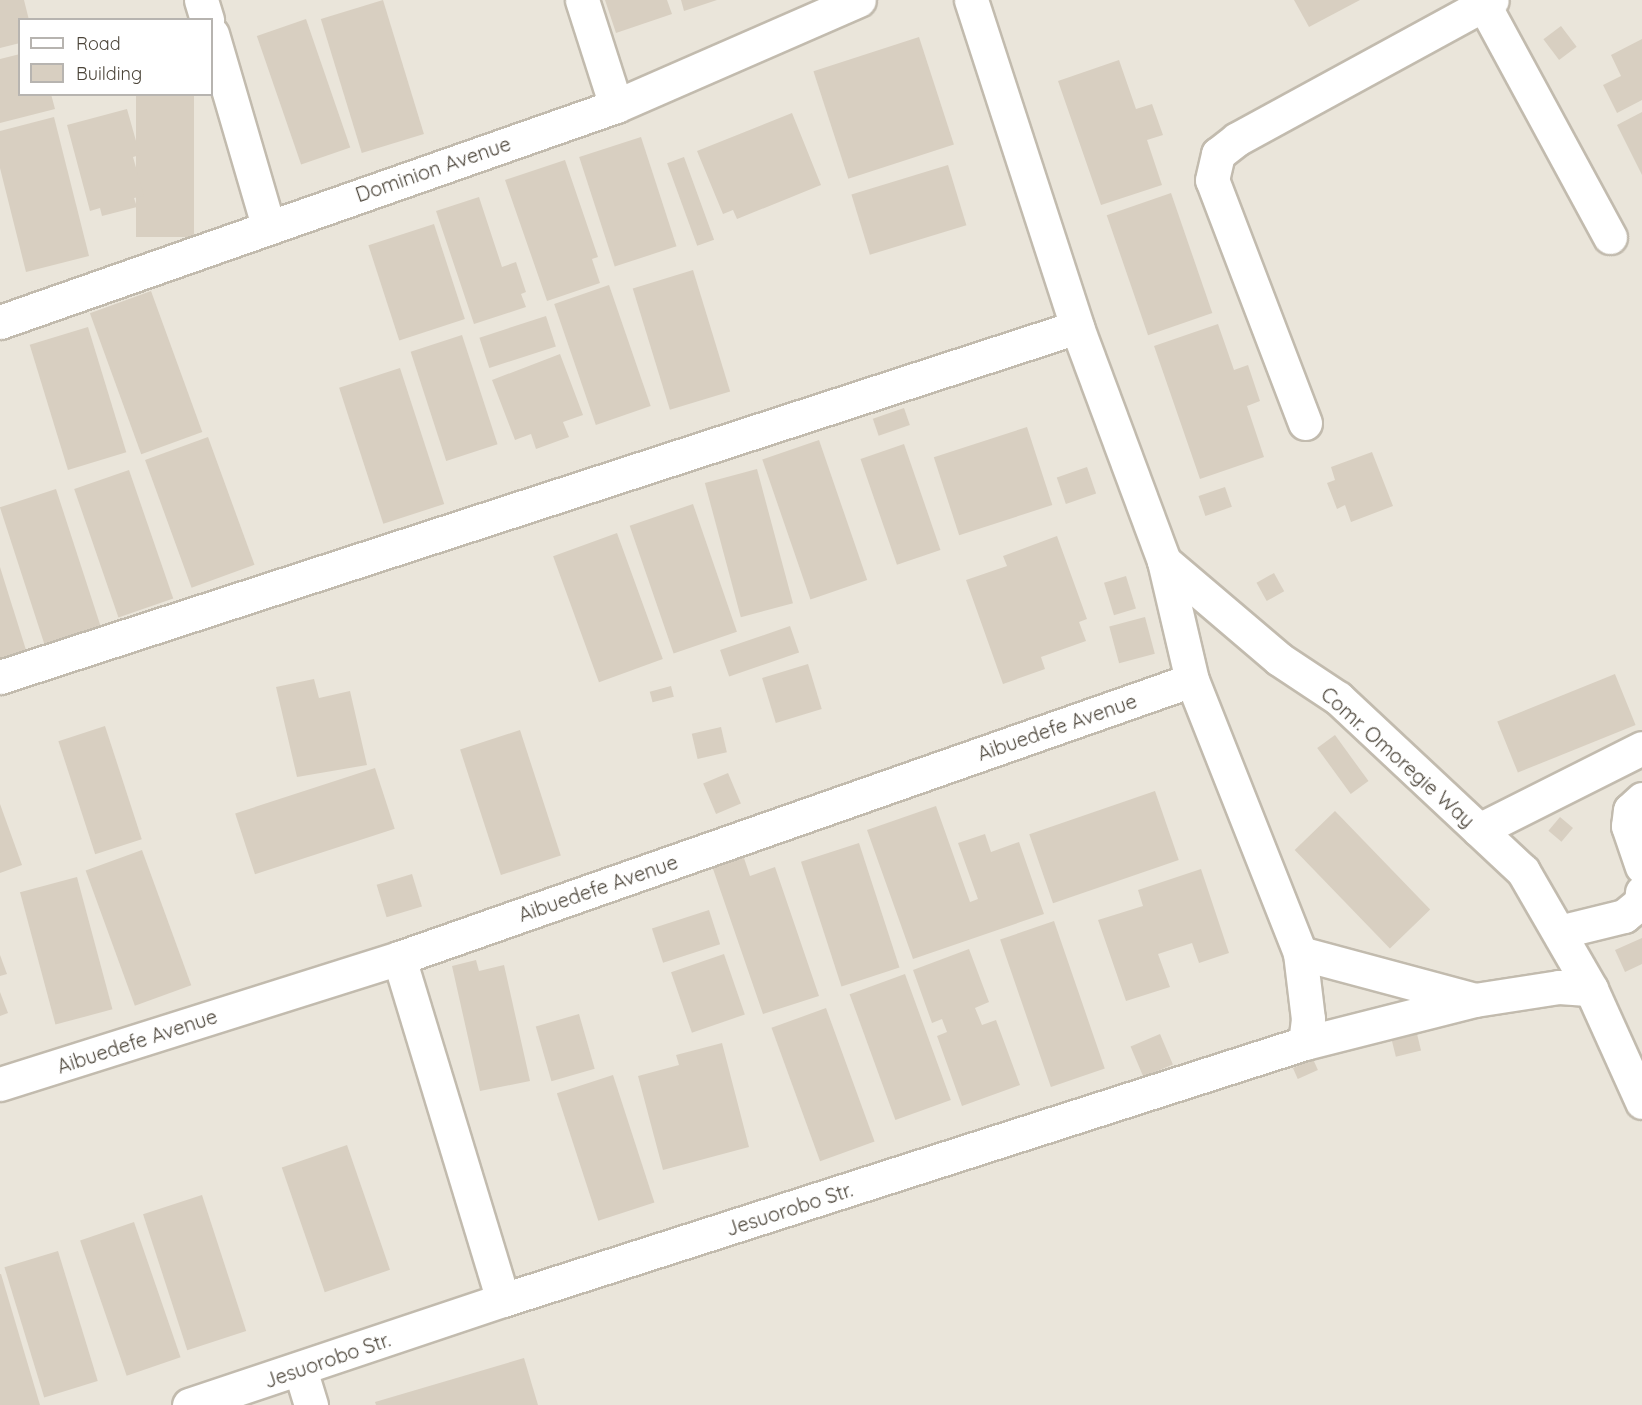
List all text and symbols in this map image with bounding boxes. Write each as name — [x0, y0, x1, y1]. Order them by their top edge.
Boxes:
legend — [18, 18, 213, 96]
text: Road — [76, 32, 121, 55]
text: Building — [76, 62, 142, 85]
street label: Dominion Avenue — [352, 131, 514, 207]
street label: Comr. Omoregie Way — [1316, 682, 1480, 832]
street label: Aibuedefe Avenue — [974, 688, 1140, 766]
street label: Aibuedefe Avenue — [515, 849, 681, 927]
street label: Aibuedefe Avenue — [54, 1004, 220, 1078]
street label: Jesuorobo Str. — [723, 1177, 855, 1241]
street label: Jesuorobo Str. — [261, 1327, 393, 1393]

